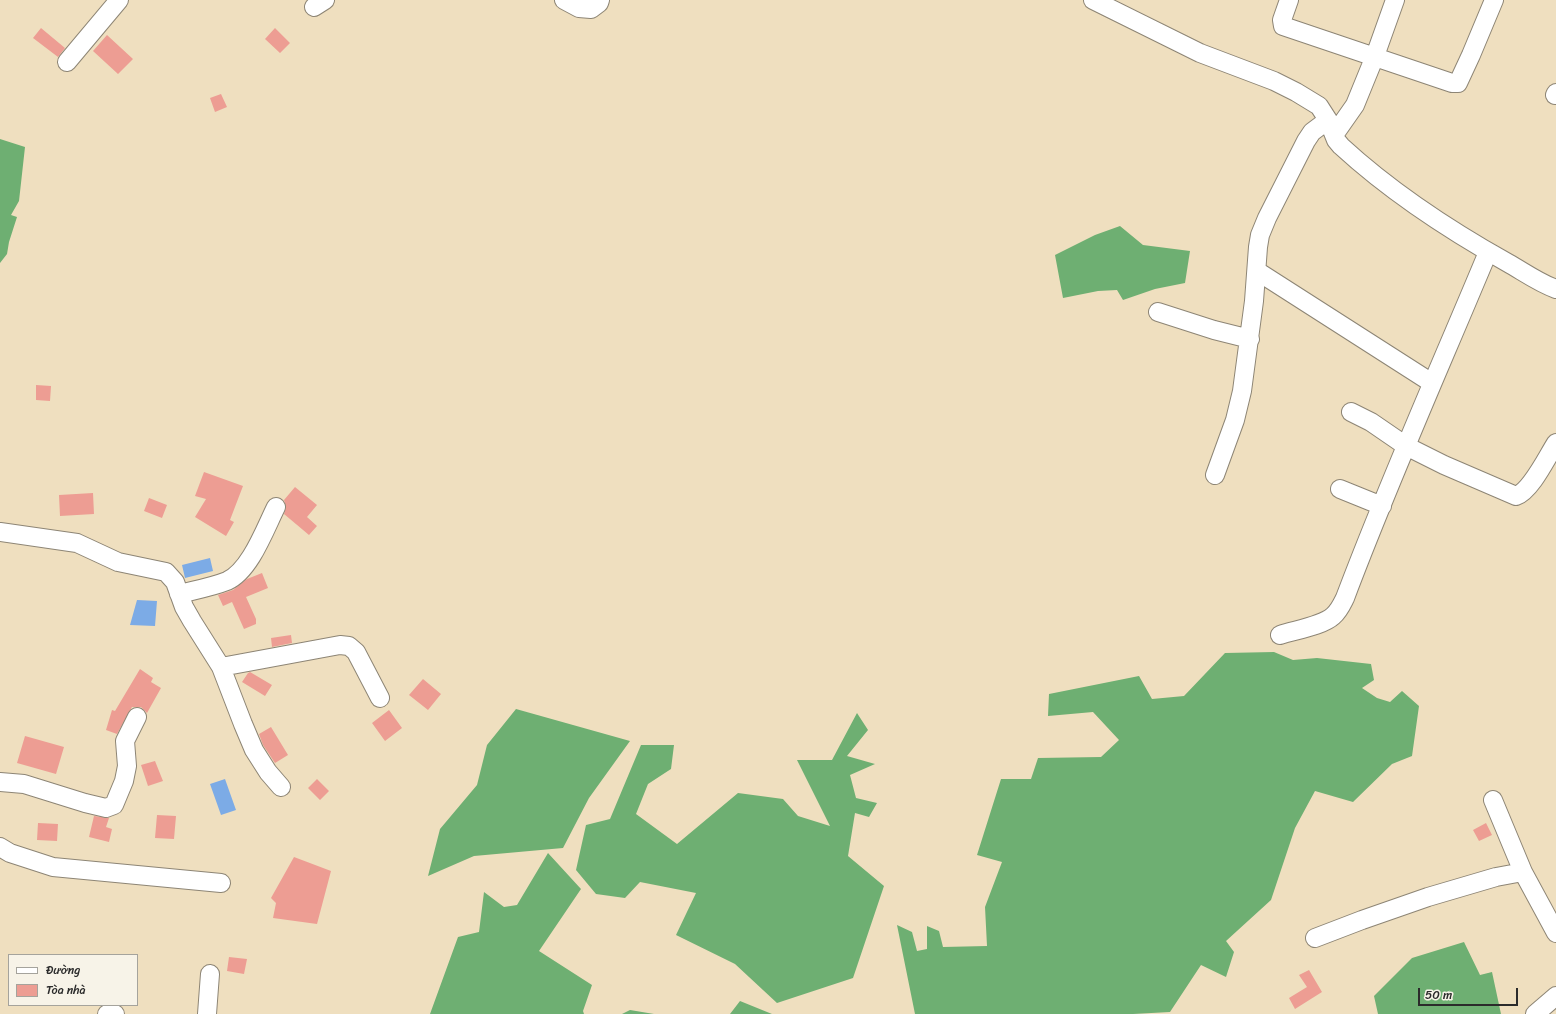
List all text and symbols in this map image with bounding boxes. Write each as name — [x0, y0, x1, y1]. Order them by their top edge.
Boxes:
legend — [8, 954, 138, 1006]
text: Đường — [46, 959, 80, 981]
text: Tòa nhà — [46, 979, 86, 1001]
scale bar — [1420, 980, 1520, 1006]
text: 50 m — [1425, 984, 1452, 1006]

